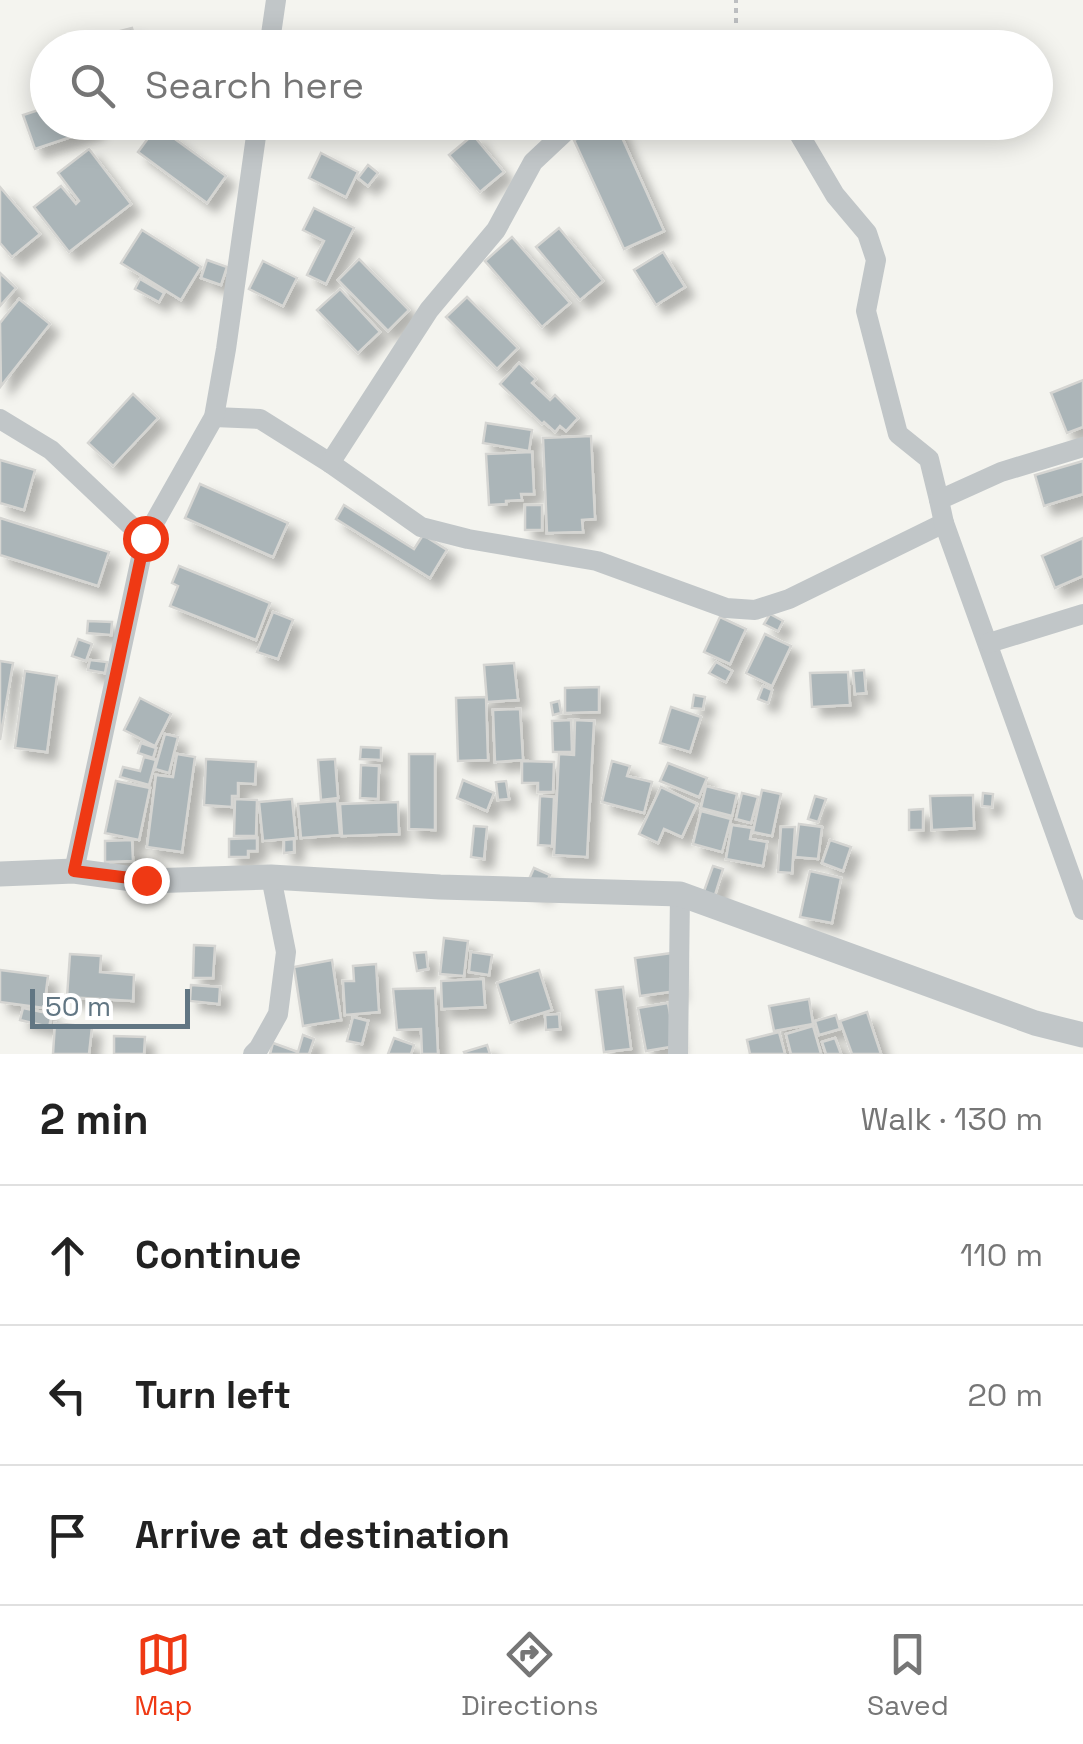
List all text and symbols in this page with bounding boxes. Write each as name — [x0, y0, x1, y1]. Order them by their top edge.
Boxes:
search box — [30, 30, 1053, 140]
icon: search — [65, 58, 120, 113]
text: Search here — [145, 61, 364, 109]
route start — [123, 516, 169, 562]
route end — [124, 858, 170, 904]
scale bar — [30, 984, 190, 1028]
text: 50 m — [45, 988, 111, 1024]
text: 2 min — [40, 1093, 149, 1146]
text: Walk · 130 m — [860, 1099, 1043, 1139]
icon: ahead — [40, 1228, 95, 1283]
text: Continue — [135, 1231, 301, 1279]
text: 110 m — [960, 1235, 1043, 1275]
icon: left — [40, 1368, 95, 1423]
text: Turn left — [135, 1371, 291, 1419]
text: 20 m — [967, 1375, 1043, 1415]
icon: arrive — [40, 1508, 95, 1563]
text: Arrive at destination — [135, 1511, 510, 1559]
tab: Map — [134, 1627, 193, 1723]
tab: Directions — [461, 1627, 598, 1723]
tab: Saved — [867, 1627, 949, 1723]

